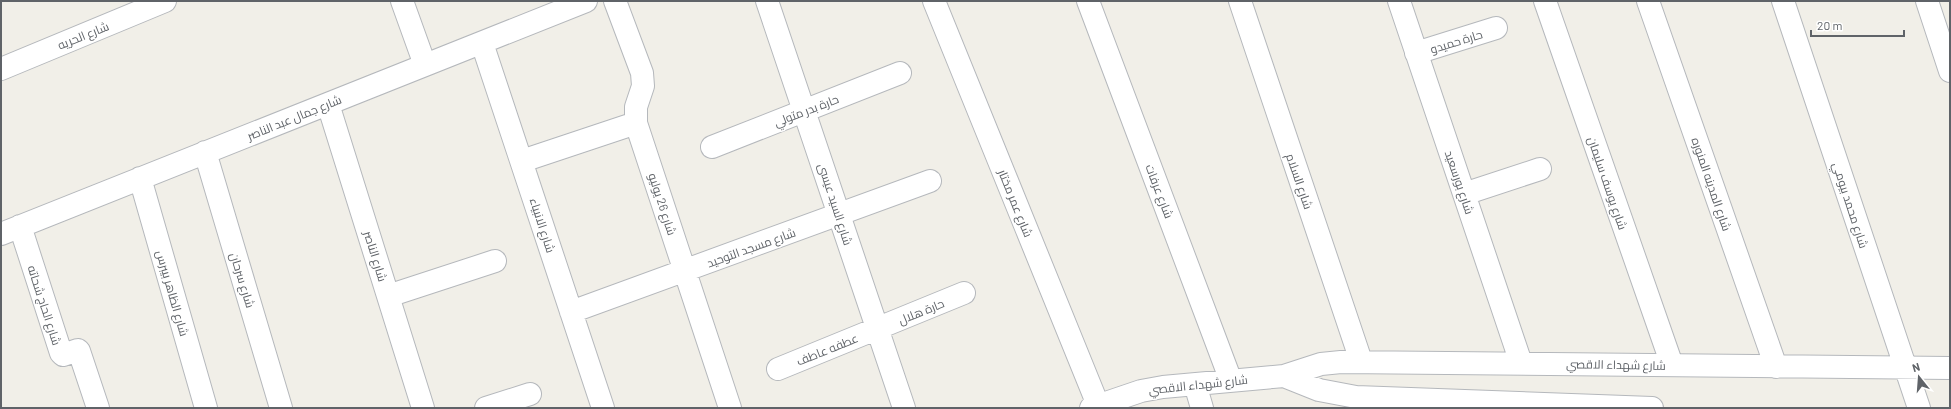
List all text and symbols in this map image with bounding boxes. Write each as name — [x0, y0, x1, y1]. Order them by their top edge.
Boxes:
scale bar — [1811, 12, 1904, 38]
street label: شارع الحريه — [55, 18, 112, 53]
text: 20 m — [1817, 18, 1843, 32]
street label: حارة حميدو — [1428, 26, 1484, 57]
street label: حارة بدر متولي — [772, 91, 842, 133]
street label: شارع جمال عبد الناصر — [244, 92, 344, 145]
street label: شارع يوسف سليمان — [1584, 135, 1631, 232]
street label: شارع المدينه المنوره — [1688, 135, 1735, 233]
street label: شارع بورسعيد — [1441, 148, 1477, 216]
street label: شارع السلام — [1282, 151, 1316, 211]
street label: شارع محمد بيومي — [1827, 160, 1872, 251]
street label: شارع السيد عيسى — [814, 161, 856, 247]
street label: شارع عرفات — [1141, 162, 1177, 221]
street label: شارع عمر مختار — [994, 166, 1036, 240]
street label: شارع 26 يوليو — [644, 171, 680, 238]
street label: شارع الانبياء — [526, 196, 558, 255]
street label: شارع مسجد التوحيد — [705, 224, 798, 271]
street label: شارع الناصر — [359, 228, 390, 284]
street label: شارع الظاهر بيبرس — [152, 248, 192, 338]
street label: شارع سرحان — [226, 251, 258, 310]
street label: شارع الحاج شحاته — [24, 263, 65, 347]
street label: حارة هلال — [896, 295, 946, 327]
street label: عطفه عاطف — [794, 330, 860, 368]
street label: شارع شهداء الاقصي — [1566, 356, 1666, 376]
north arrow — [1899, 357, 1939, 397]
text: N — [1911, 360, 1921, 374]
street label: شارع شهداء الاقصي — [1148, 372, 1249, 400]

